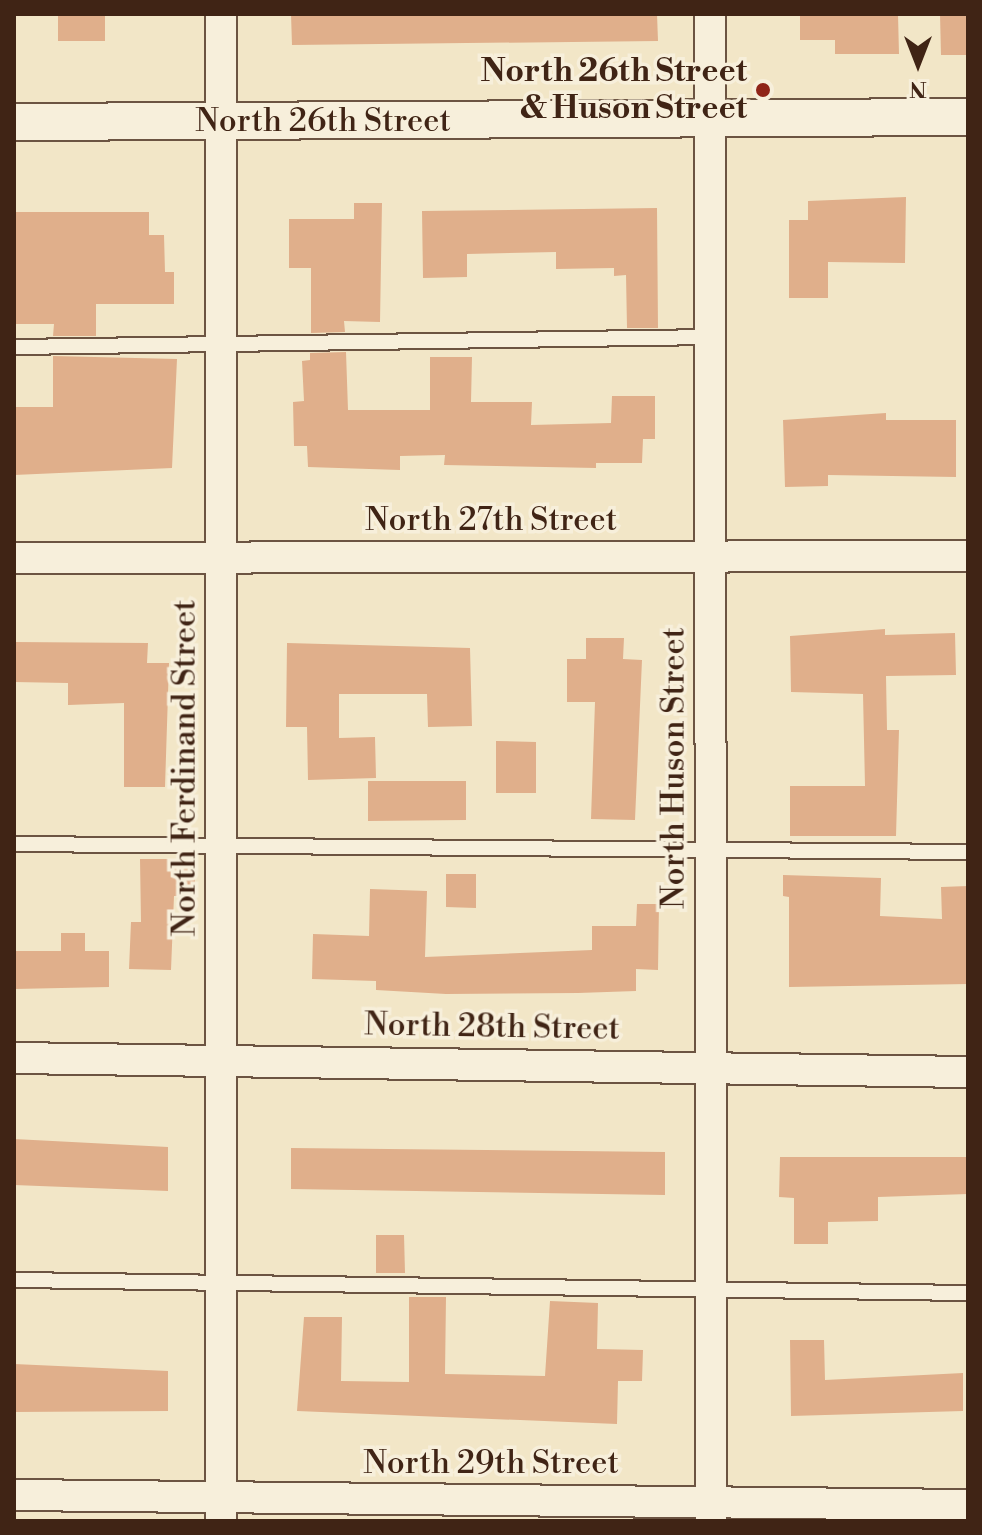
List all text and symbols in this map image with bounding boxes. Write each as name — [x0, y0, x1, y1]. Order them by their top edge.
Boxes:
north arrow — [878, 24, 958, 104]
place label: North 26th Street & Huson Street — [481, 53, 747, 128]
text: N — [909, 75, 927, 102]
marker: North 26th Street & Huson Street — [754, 81, 772, 99]
street label: North 26th Street — [195, 102, 451, 140]
street label: North 27th Street — [365, 501, 617, 539]
street label: North Ferdinand Street — [166, 600, 204, 936]
street label: North Huson Street — [655, 627, 693, 909]
street label: North 28th Street — [364, 1006, 620, 1048]
street label: North 29th Street — [363, 1444, 619, 1482]

